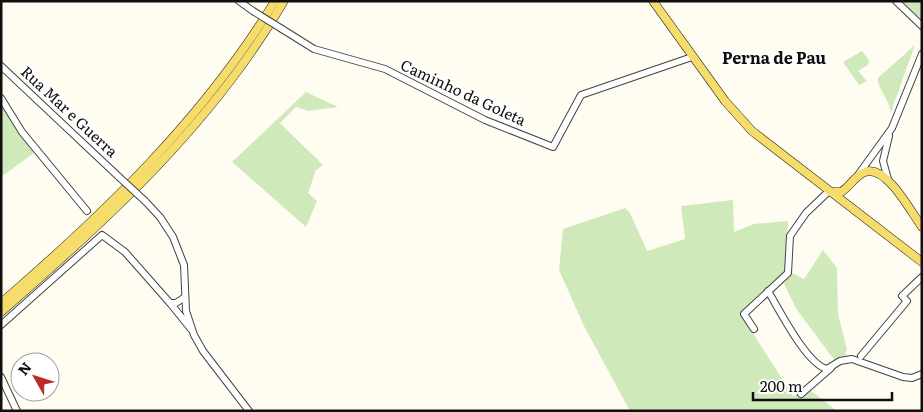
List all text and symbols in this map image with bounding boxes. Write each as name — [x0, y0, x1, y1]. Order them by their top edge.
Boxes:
district label: Perna de Pau — [722, 45, 826, 69]
street label: Caminho da Goleta — [397, 52, 531, 131]
street label: Rua Mar e Guerra — [16, 60, 124, 163]
north arrow — [10, 352, 60, 402]
text: N — [13, 357, 36, 379]
scale bar — [753, 370, 892, 402]
text: 200 m — [760, 374, 803, 397]

